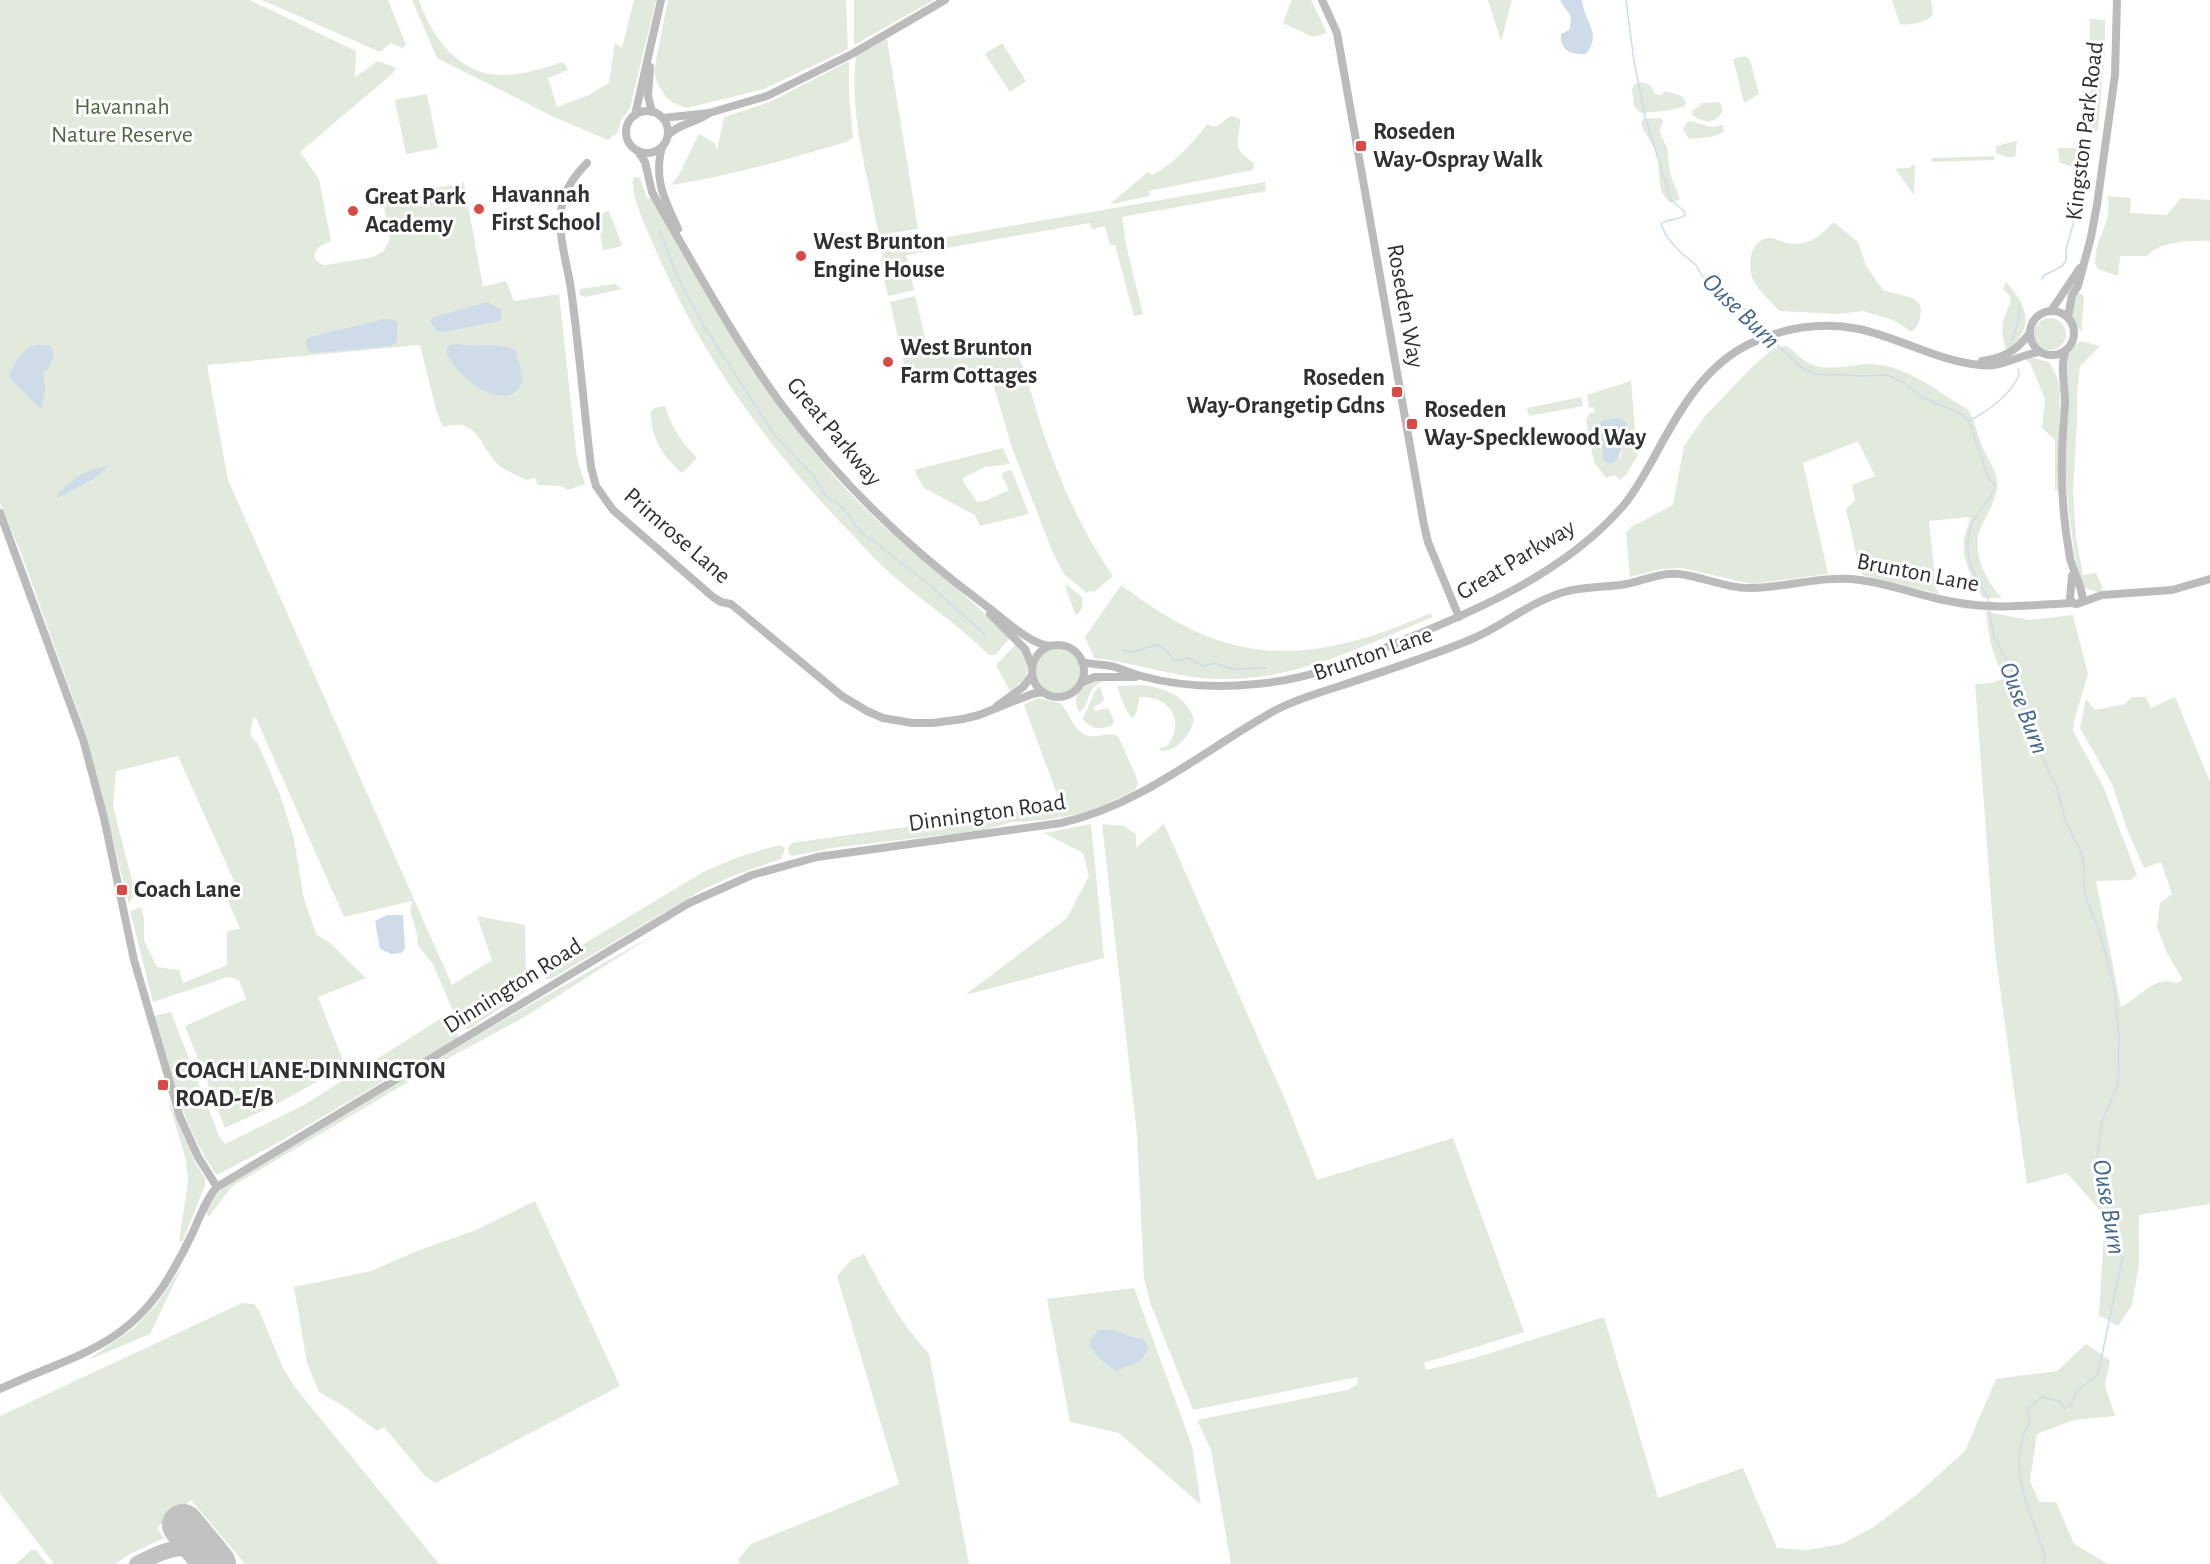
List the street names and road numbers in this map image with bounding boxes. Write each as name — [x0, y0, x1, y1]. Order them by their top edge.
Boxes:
street label: Kingston Park Road — [2062, 40, 2108, 222]
street label: Roseden Way — [1382, 242, 1428, 370]
street label: Great Parkway — [782, 373, 886, 491]
street label: Primrose Lane — [619, 484, 735, 588]
street label: Great Parkway — [1453, 515, 1579, 605]
street label: Brunton Lane — [1855, 549, 1981, 597]
street label: Brunton Lane — [1310, 622, 1436, 686]
street label: Dinnington Road — [907, 790, 1067, 836]
street label: Dinnington Road — [439, 934, 587, 1038]

